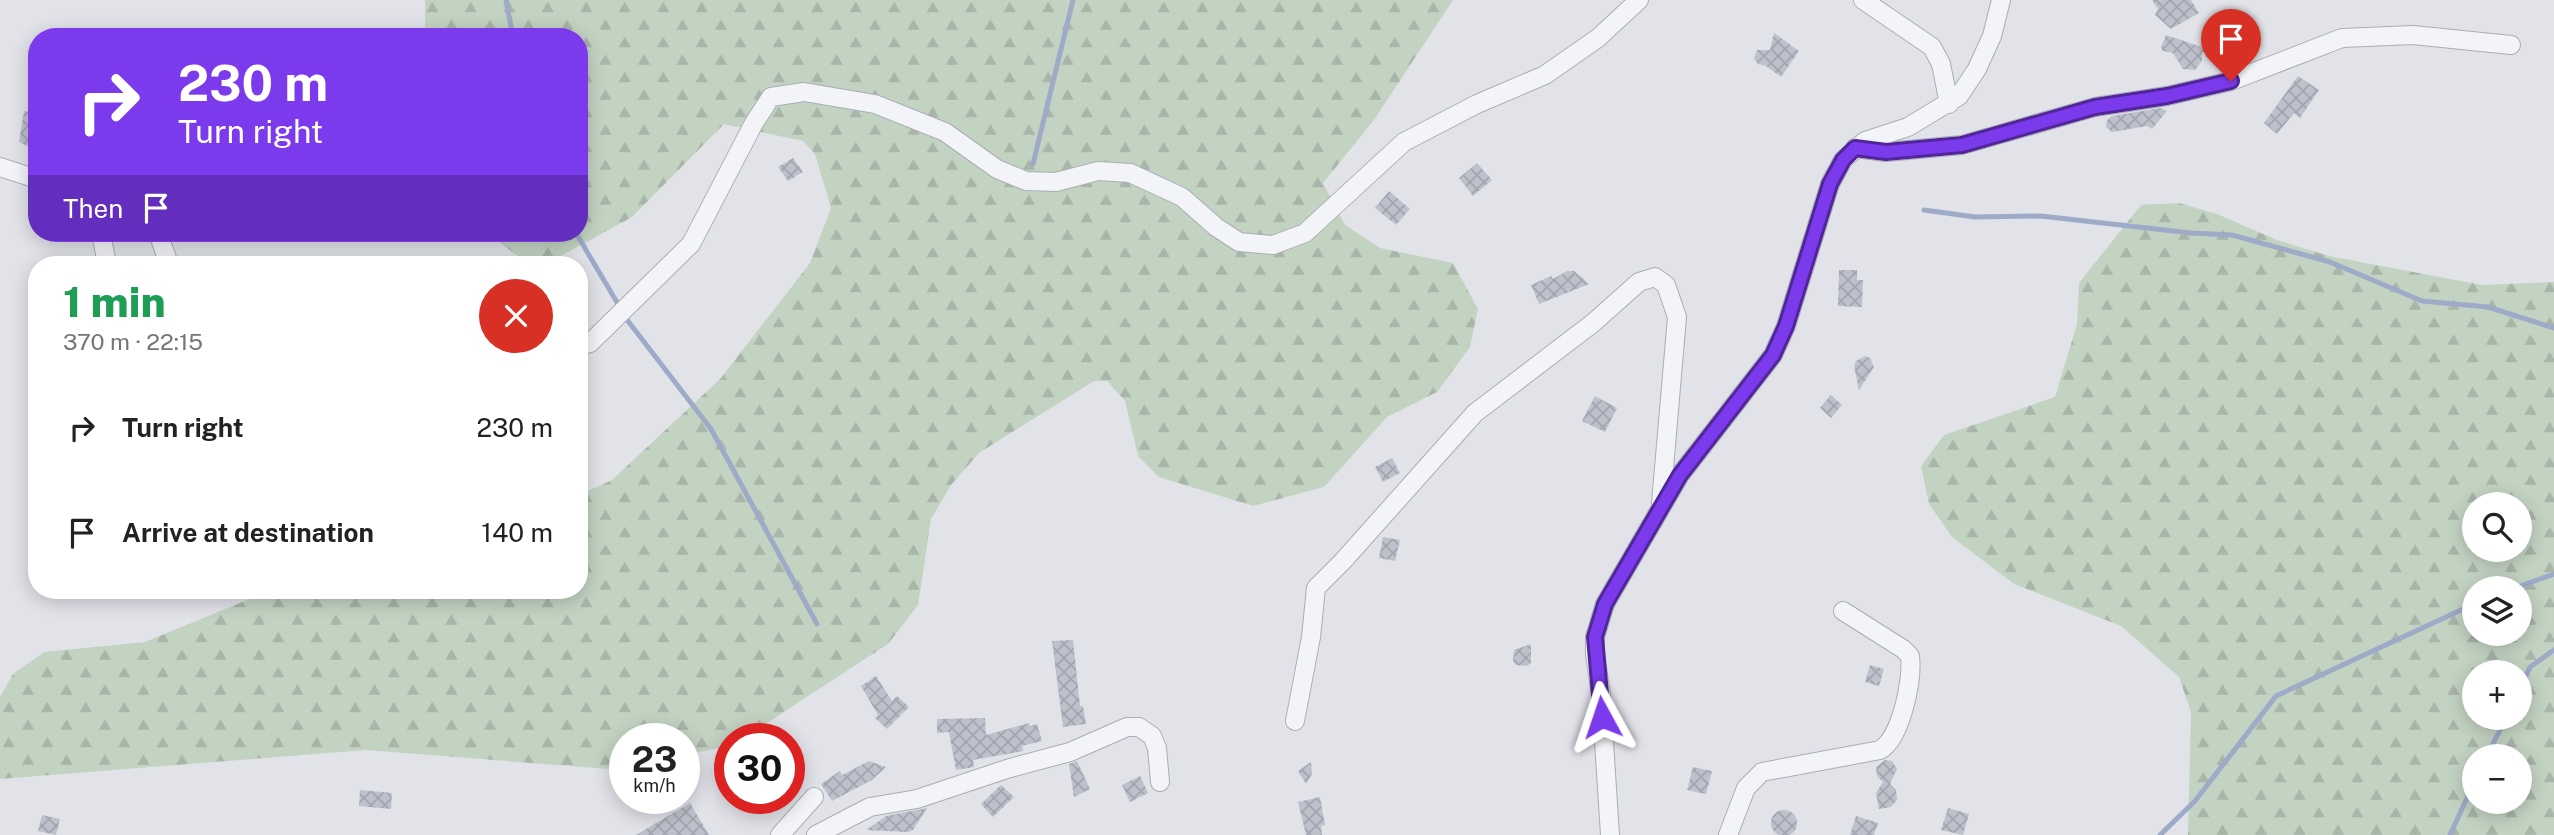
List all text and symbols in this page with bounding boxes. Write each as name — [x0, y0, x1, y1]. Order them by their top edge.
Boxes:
pin — [2201, 9, 2261, 81]
icon: arrive — [2212, 20, 2250, 58]
text: 230 m — [178, 54, 328, 112]
icon: right — [63, 56, 154, 147]
text: Turn right — [178, 113, 323, 150]
icon: arrive — [137, 189, 175, 227]
text: Then — [63, 193, 123, 224]
text: 1 min — [63, 277, 166, 326]
button: close — [479, 279, 553, 353]
text: 370 m · 22:15 — [63, 328, 203, 355]
icon: right — [63, 409, 101, 447]
text: Turn right — [122, 412, 244, 443]
text: 230 m — [477, 412, 553, 443]
map controls — [2462, 492, 2532, 814]
button: search — [2462, 492, 2532, 562]
icon: arrive — [63, 514, 101, 552]
text: Arrive at destination — [122, 517, 374, 548]
text: 140 m — [481, 517, 553, 548]
button: layers — [2462, 576, 2532, 646]
button: + — [2462, 660, 2532, 730]
position arrow — [1565, 680, 1639, 754]
speed limit sign: 30 — [714, 723, 805, 814]
text: 23 — [632, 739, 677, 780]
button: − — [2462, 744, 2532, 814]
text: km/h — [633, 775, 676, 796]

